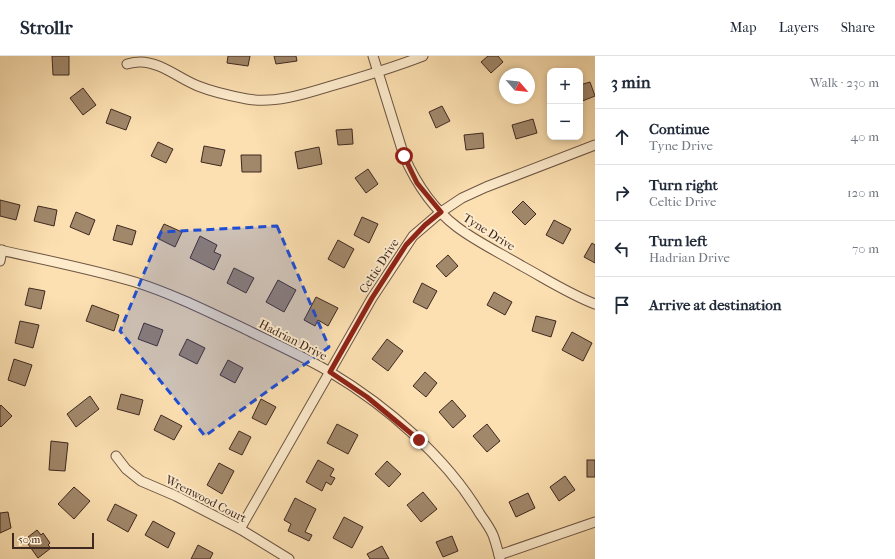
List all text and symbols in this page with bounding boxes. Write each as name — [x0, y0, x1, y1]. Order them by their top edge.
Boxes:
text: Strollr — [20, 17, 73, 39]
text: Map — [730, 19, 757, 36]
text: Layers — [779, 19, 819, 36]
text: Share — [841, 19, 875, 36]
north arrow — [499, 68, 535, 104]
map controls — [547, 68, 583, 140]
button: + — [547, 68, 583, 104]
text: 3 min — [611, 72, 651, 92]
text: Walk · 230 m — [810, 75, 879, 90]
button: − — [547, 104, 583, 140]
text: Continue — [649, 120, 709, 138]
icon: ahead — [611, 126, 633, 148]
text: 40 m — [851, 129, 879, 144]
text: Tyne Drive — [649, 138, 713, 153]
route start — [395, 147, 413, 165]
text: Turn right — [649, 176, 718, 194]
icon: right — [611, 182, 633, 204]
text: 120 m — [847, 185, 879, 200]
text: Celtic Drive — [649, 194, 716, 209]
street label: Tyne Drive — [460, 210, 518, 254]
text: Turn left — [649, 232, 707, 250]
street label: Celtic Drive — [356, 236, 402, 296]
icon: left — [611, 238, 633, 260]
text: 70 m — [852, 241, 879, 256]
text: Hadrian Drive — [649, 250, 730, 265]
icon: arrive — [611, 294, 633, 316]
text: Arrive at destination — [649, 296, 781, 314]
street label: Hadrian Drive — [257, 317, 329, 363]
route end — [410, 431, 428, 449]
street label: Wrenwood Court — [162, 472, 249, 526]
scale bar — [12, 531, 94, 550]
text: 50 m — [18, 533, 40, 546]

